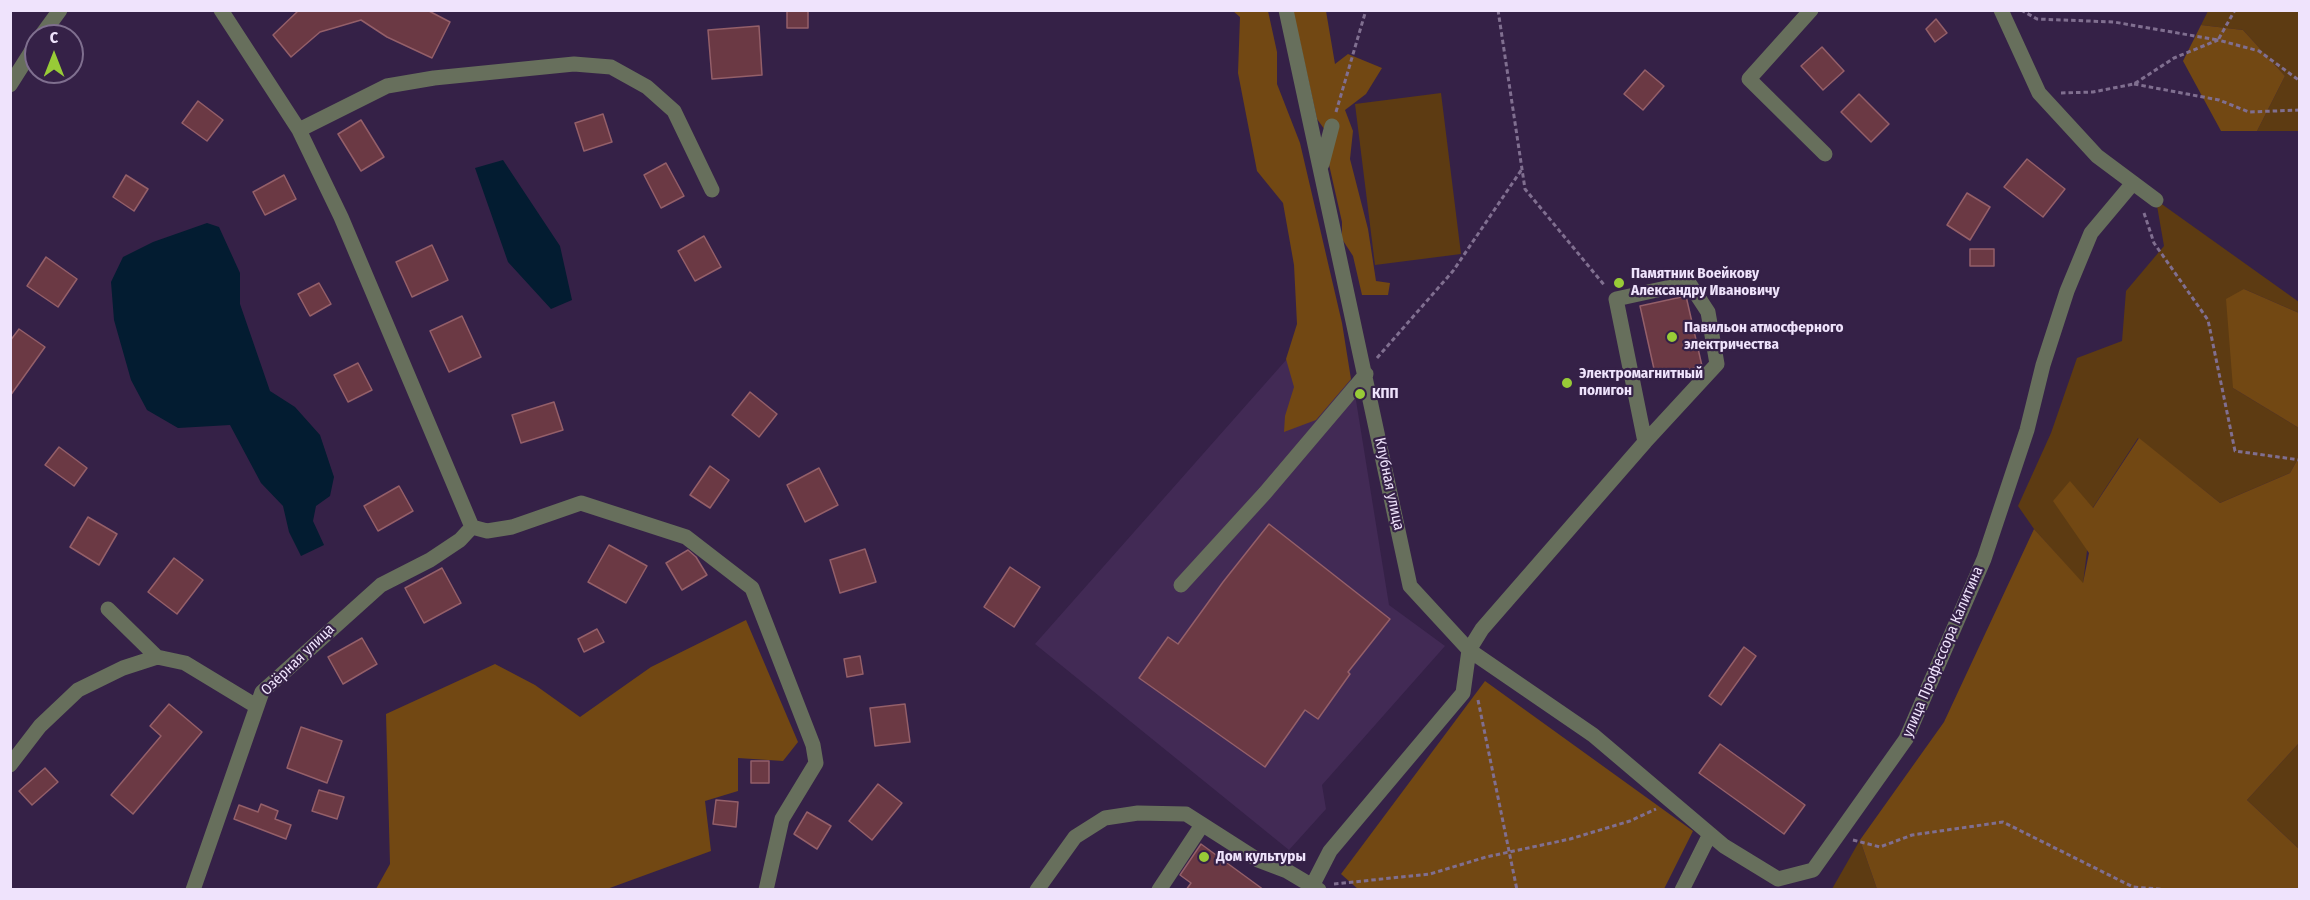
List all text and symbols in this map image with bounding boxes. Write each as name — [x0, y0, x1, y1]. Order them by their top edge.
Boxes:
north arrow — [24, 24, 84, 84]
text: С — [50, 28, 58, 47]
place label: Памятник Воейкову Александру Ивановичу — [1631, 265, 1780, 300]
marker: Памятник Воейкову Александру Ивановичу — [1612, 276, 1626, 290]
place label: Павильон атмосферного электричества — [1684, 319, 1843, 354]
marker: Павильон атмосферного электричества — [1665, 330, 1679, 344]
place label: Электромагнитный полигон — [1579, 365, 1703, 400]
marker: Электромагнитный полигон — [1560, 376, 1574, 390]
place label: КПП — [1372, 385, 1399, 403]
marker: КПП — [1353, 387, 1367, 401]
street label: Клубная улица — [1370, 436, 1408, 532]
street label: улица Профессора Калитина — [1899, 564, 1987, 740]
street label: Озёрная улица — [258, 620, 338, 700]
place label: Дом культуры — [1216, 848, 1306, 866]
marker: Дом культуры — [1197, 850, 1211, 864]

